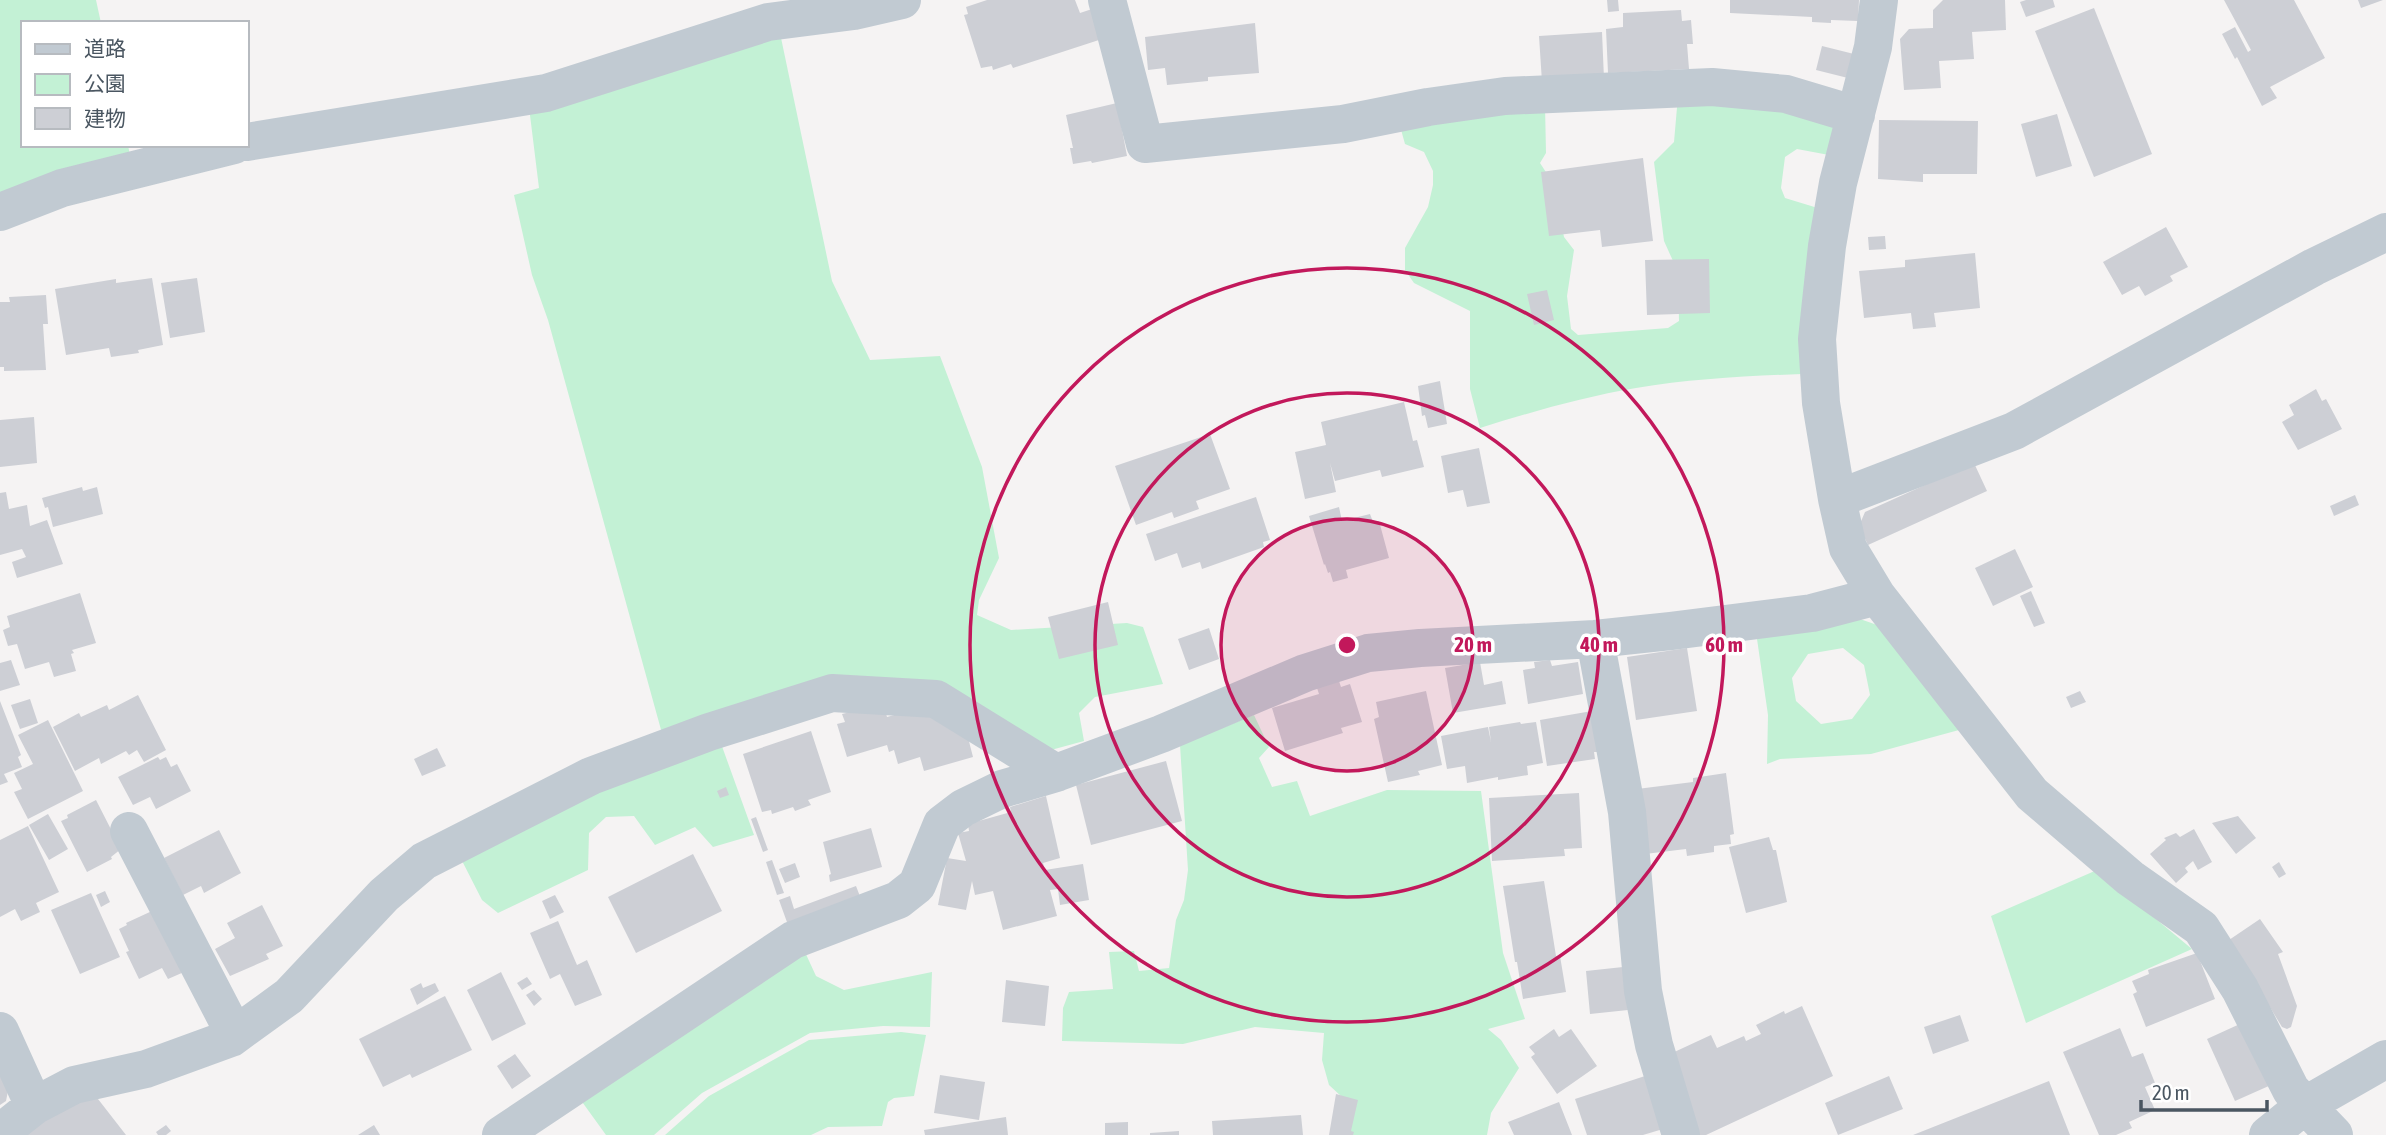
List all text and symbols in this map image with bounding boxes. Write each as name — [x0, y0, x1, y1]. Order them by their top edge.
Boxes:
legend — [21, 21, 248, 147]
text: 道路 — [84, 36, 126, 60]
text: 公園 — [84, 71, 126, 95]
text: 建物 — [84, 106, 126, 130]
text: 20 m — [1454, 632, 1492, 656]
text: 40 m — [1579, 632, 1618, 656]
text: 60 m — [1705, 632, 1743, 656]
centre of rings — [1335, 633, 1359, 657]
scale bar — [2141, 1068, 2267, 1112]
text: 20 m — [2152, 1080, 2190, 1104]

